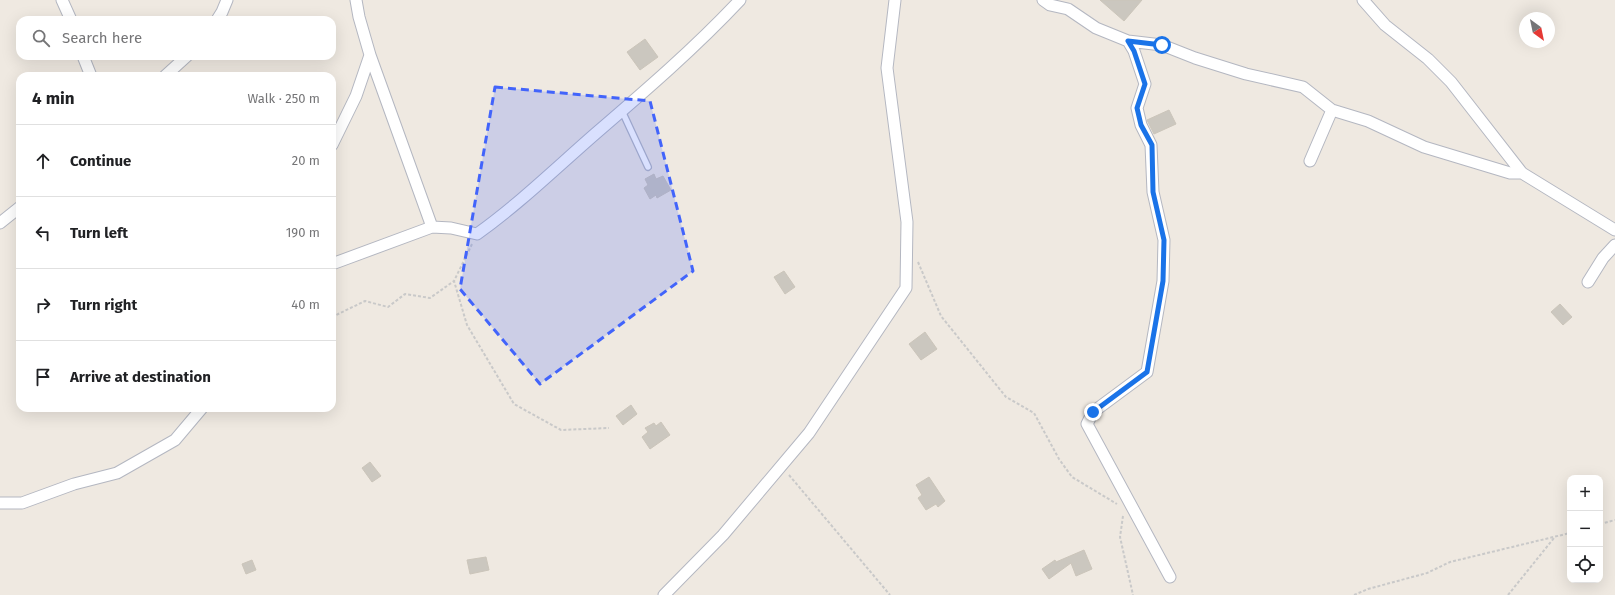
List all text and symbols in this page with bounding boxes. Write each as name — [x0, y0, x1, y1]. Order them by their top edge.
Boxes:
north arrow — [1519, 12, 1555, 48]
search box — [16, 16, 336, 60]
icon: search — [30, 27, 52, 49]
text: Search here — [62, 29, 142, 47]
route start — [1153, 36, 1171, 54]
text: 4 min — [32, 88, 75, 109]
text: Walk · 250 m — [247, 91, 320, 106]
icon: ahead — [32, 150, 54, 172]
text: Continue — [70, 152, 131, 170]
text: 20 m — [292, 153, 320, 168]
icon: left — [32, 222, 54, 244]
text: Turn left — [70, 224, 128, 242]
text: 190 m — [286, 225, 320, 240]
icon: right — [32, 294, 54, 316]
text: Turn right — [70, 296, 137, 314]
text: 40 m — [291, 297, 320, 312]
icon: arrive — [32, 366, 54, 388]
text: Arrive at destination — [70, 368, 211, 386]
route end — [1084, 403, 1102, 421]
map controls — [1567, 475, 1603, 583]
button: + — [1567, 475, 1603, 511]
button: − — [1567, 511, 1603, 547]
button: locate — [1567, 547, 1603, 583]

